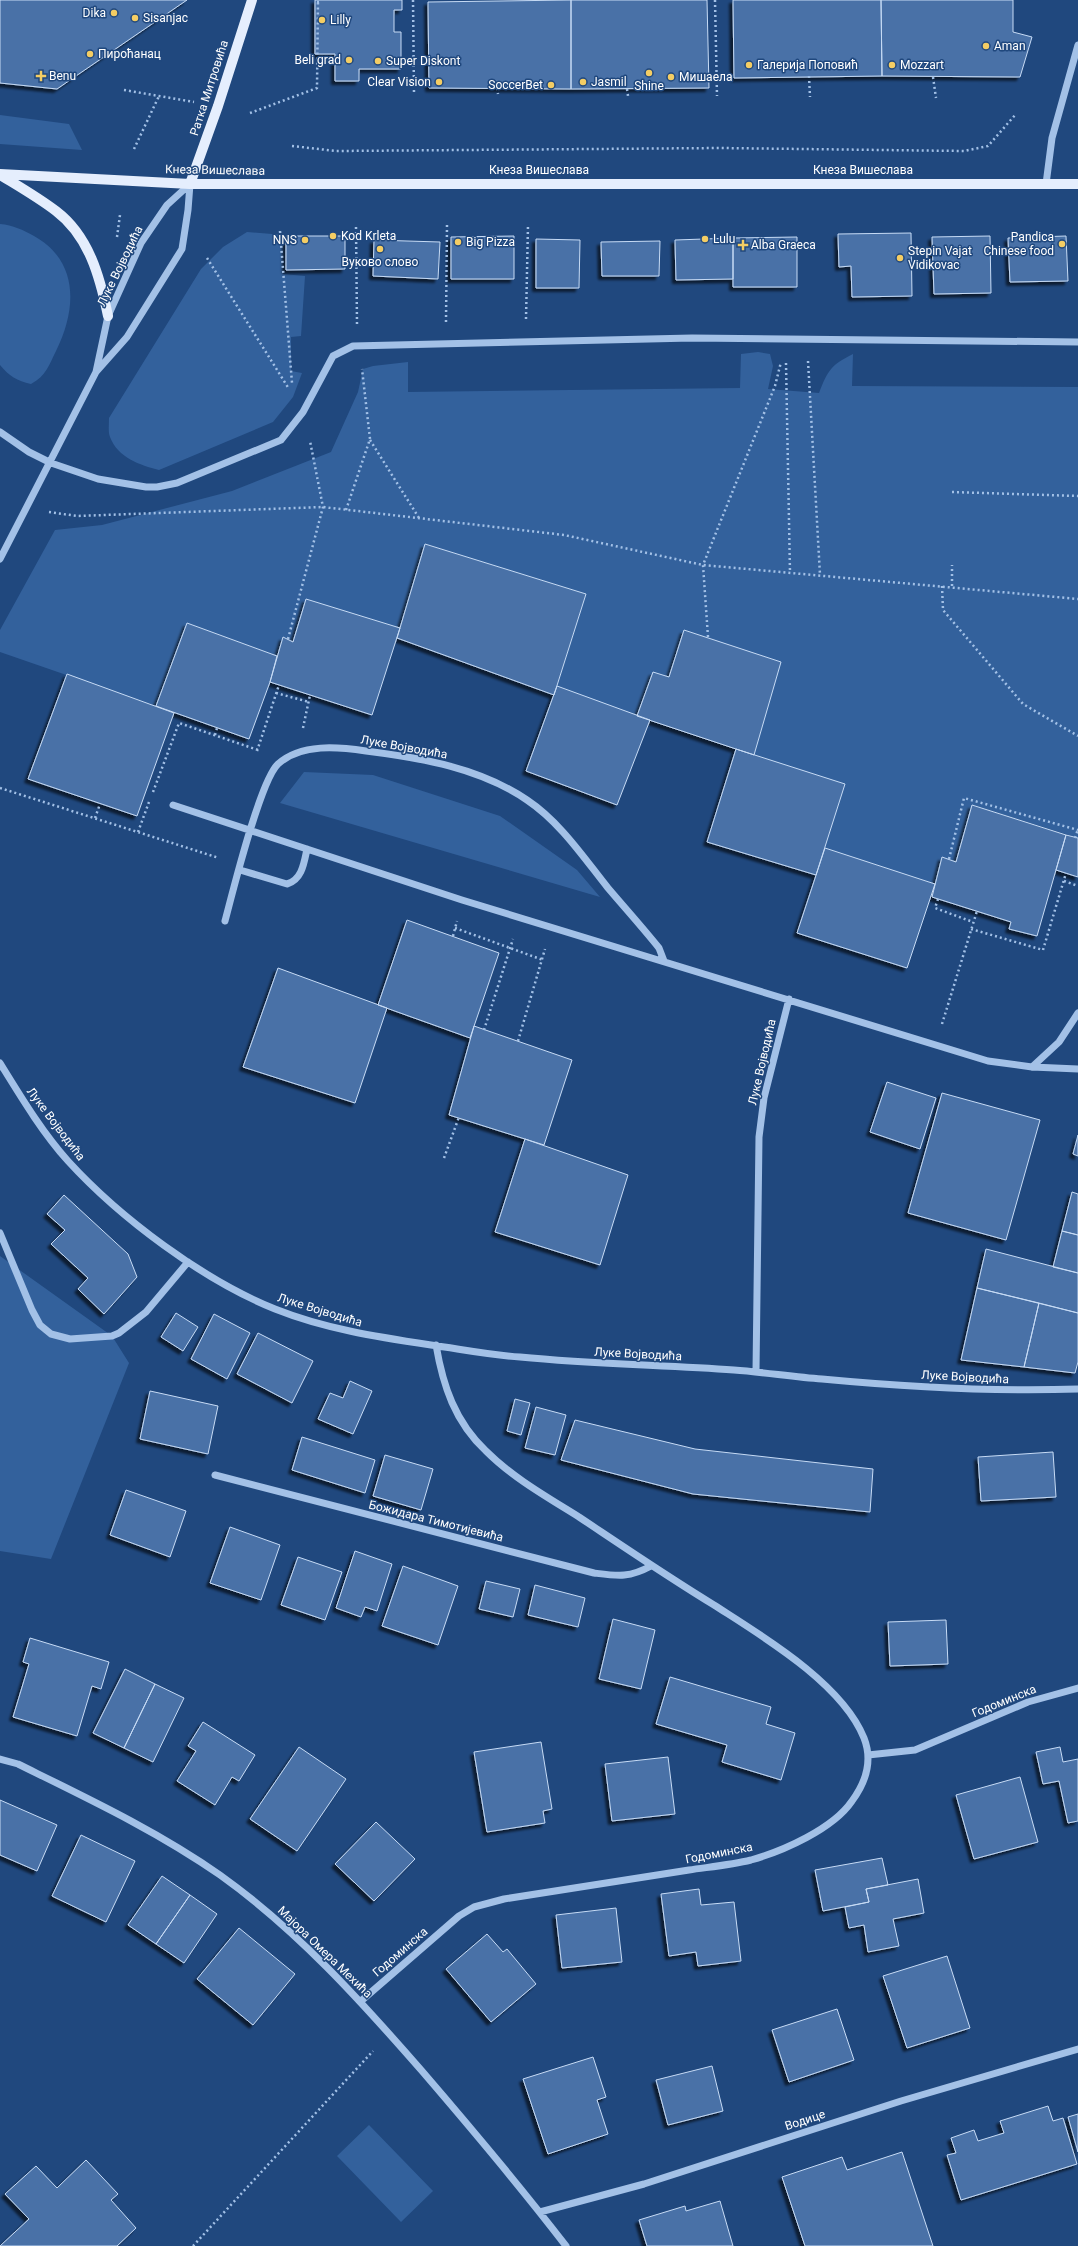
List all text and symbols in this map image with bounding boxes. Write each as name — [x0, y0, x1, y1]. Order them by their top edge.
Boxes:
place label: Dika — [83, 6, 106, 20]
marker: Dika — [109, 8, 119, 18]
place label: Sisanjac — [143, 11, 188, 25]
marker: Sisanjac — [130, 13, 140, 23]
place label: Lilly — [330, 13, 351, 27]
marker: Lilly — [317, 15, 327, 25]
street label: Ратка Митровића — [187, 38, 231, 138]
place label: Aman — [994, 39, 1026, 53]
marker: Aman — [981, 41, 991, 51]
place label: Пироћанац — [98, 47, 161, 61]
marker: Пироћанац — [85, 49, 95, 59]
place label: Beli grad — [294, 53, 341, 67]
place label: Super Diskont — [386, 54, 460, 68]
marker: Beli grad — [344, 55, 354, 65]
marker: Super Diskont — [373, 56, 383, 66]
place label: Галерија Поповић — [757, 58, 858, 72]
place label: Mozzart — [900, 58, 944, 72]
marker: Галерија Поповић — [744, 60, 754, 70]
marker: Mozzart — [887, 60, 897, 70]
marker: Shine — [644, 68, 654, 78]
place label: Benu — [49, 69, 76, 83]
place label: Мишаела — [679, 70, 732, 84]
marker: Benu — [36, 71, 46, 81]
marker: Мишаела — [666, 72, 676, 82]
place label: Clear Vision — [367, 75, 431, 89]
place label: Jasmil — [591, 75, 627, 89]
marker: Clear Vision — [434, 77, 444, 87]
marker: Jasmil — [578, 77, 588, 87]
place label: SoccerBet — [488, 78, 543, 92]
place label: Shine — [634, 79, 664, 93]
marker: SoccerBet — [546, 80, 556, 90]
street label: Кнеза Вишеслава — [165, 162, 265, 178]
street label: Кнеза Вишеслава — [489, 163, 589, 177]
street label: Кнеза Вишеслава — [813, 163, 913, 177]
street label: Луке Војводића — [94, 223, 146, 309]
place label: Kod Krleta — [341, 229, 396, 243]
place label: Pandica Chinese food — [984, 230, 1054, 258]
marker: Kod Krleta — [328, 231, 338, 241]
place label: Lulu — [713, 232, 735, 246]
place label: NNS — [273, 233, 297, 247]
marker: Lulu — [700, 234, 710, 244]
marker: NNS — [300, 235, 310, 245]
place label: Big Pizza — [466, 235, 515, 249]
marker: Big Pizza — [453, 237, 463, 247]
place label: Alba Graeca — [751, 238, 816, 252]
marker: Pandica Chinese food — [1057, 239, 1067, 249]
marker: Alba Graeca — [738, 240, 748, 250]
marker: Вуково слово — [375, 244, 385, 254]
place label: Stepin Vajat Vidikovac — [908, 244, 972, 272]
marker: Stepin Vajat Vidikovac — [895, 253, 905, 263]
place label: Вуково слово — [342, 255, 419, 269]
street label: Луке Војводића — [360, 732, 448, 762]
street label: Луке Војводића — [745, 1018, 779, 1106]
street label: Луке Војводића — [24, 1085, 88, 1163]
street label: Луке Војводића — [276, 1290, 364, 1330]
street label: Луке Војводића — [594, 1345, 682, 1363]
street label: Луке Војводића — [921, 1368, 1009, 1386]
street label: Божидара Тимотијевића — [367, 1497, 505, 1545]
street label: Годоминска — [970, 1682, 1038, 1720]
street label: Годоминска — [684, 1840, 754, 1866]
street label: Мајора Омера Мехића — [275, 1903, 375, 2001]
street label: Годоминска — [370, 1924, 430, 1980]
street label: Водице — [783, 2107, 827, 2133]

